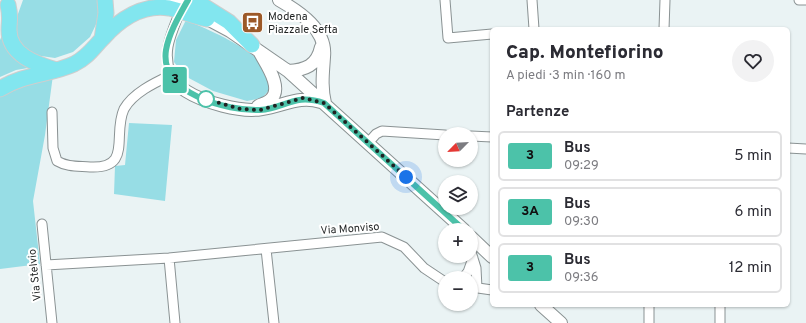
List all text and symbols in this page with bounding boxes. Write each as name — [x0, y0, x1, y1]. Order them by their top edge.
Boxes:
bus stop icon: Modena Piazzale Sefta — [239, 10, 265, 36]
place label: Modena Piazzale Sefta — [268, 10, 338, 37]
button: heart — [732, 40, 774, 82]
text: Cap. Montefiorino — [506, 41, 664, 65]
line badge: 3 — [162, 67, 188, 93]
text: A piedi · 3 min · 160 m — [506, 68, 626, 84]
text: 3 — [171, 71, 179, 88]
unlabelled marker — [197, 90, 215, 108]
text: Partenze — [506, 103, 569, 122]
north arrow — [438, 127, 478, 167]
map controls — [438, 127, 478, 311]
text: Bus — [564, 139, 591, 158]
text: 3 — [526, 147, 534, 164]
text: 5 min — [734, 147, 772, 166]
text: 09:29 — [564, 158, 599, 174]
your location — [396, 167, 416, 187]
button: layers — [438, 175, 478, 215]
text: Bus — [564, 195, 591, 214]
text: 3A — [521, 203, 539, 220]
text: 6 min — [735, 203, 772, 222]
text: 09:30 — [564, 214, 599, 230]
street label: Via Monviso — [320, 220, 380, 238]
button: + — [438, 223, 478, 263]
street label: Via Stelvio — [25, 248, 45, 302]
text: Bus — [564, 251, 591, 270]
text: 3 — [526, 259, 534, 276]
text: 12 min — [729, 259, 772, 278]
text: 09:36 — [564, 270, 599, 286]
button: − — [438, 271, 478, 311]

